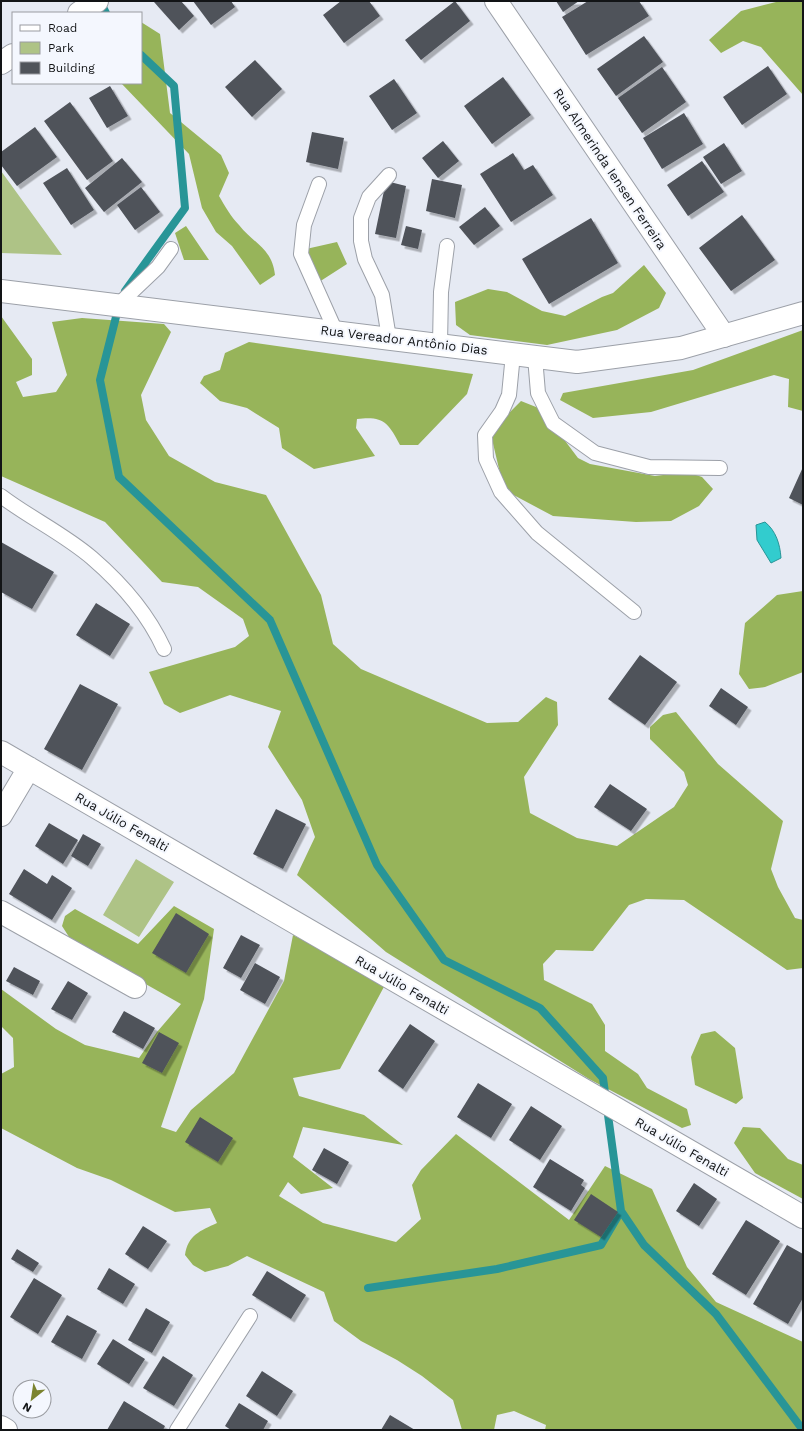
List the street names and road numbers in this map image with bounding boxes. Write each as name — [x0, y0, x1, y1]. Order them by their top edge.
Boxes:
street label: Rua Almerinda Iensen Ferreira — [550, 86, 670, 253]
street label: Rua Vereador Antônio Dias — [320, 322, 489, 358]
street label: Rua Júlio Fenalti — [73, 789, 171, 855]
street label: Rua Júlio Fenalti — [353, 952, 451, 1018]
street label: Rua Júlio Fenalti — [633, 1114, 731, 1180]

